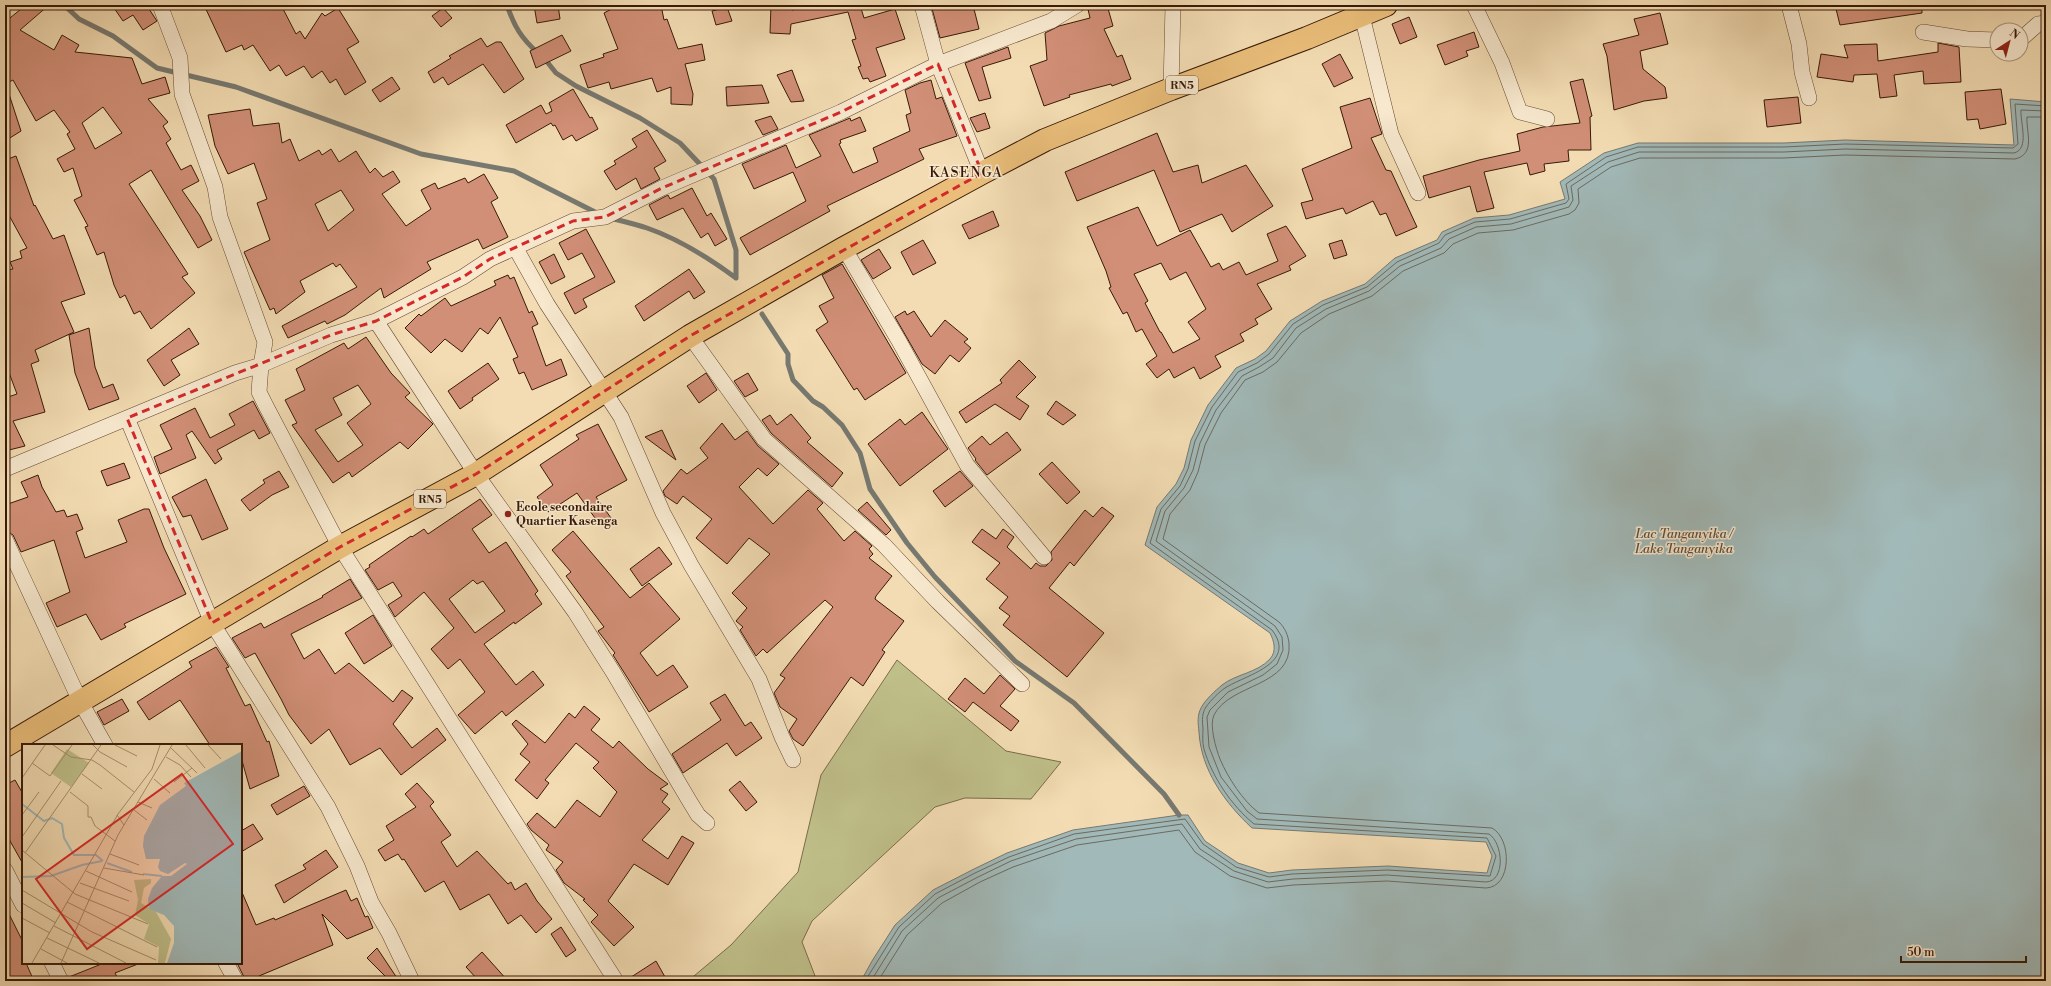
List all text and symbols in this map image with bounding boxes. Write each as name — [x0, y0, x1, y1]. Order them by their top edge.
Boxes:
north arrow — [1989, 22, 2029, 62]
text: N — [2007, 26, 2022, 43]
road number: RN5 — [1166, 76, 1198, 94]
district label: KASENGA — [929, 164, 1003, 182]
road number: RN5 — [414, 490, 446, 508]
place label: Ecole secondaire Quartier Kasenga — [516, 500, 618, 529]
marker: Ecole secondaire Quartier Kasenga — [503, 509, 513, 519]
water label: Lac Tanganyika / Lake Tanganyika — [1634, 526, 1735, 557]
inset map — [22, 744, 242, 964]
scale bar — [1901, 938, 2026, 964]
text: 50 m — [1907, 945, 1935, 960]

